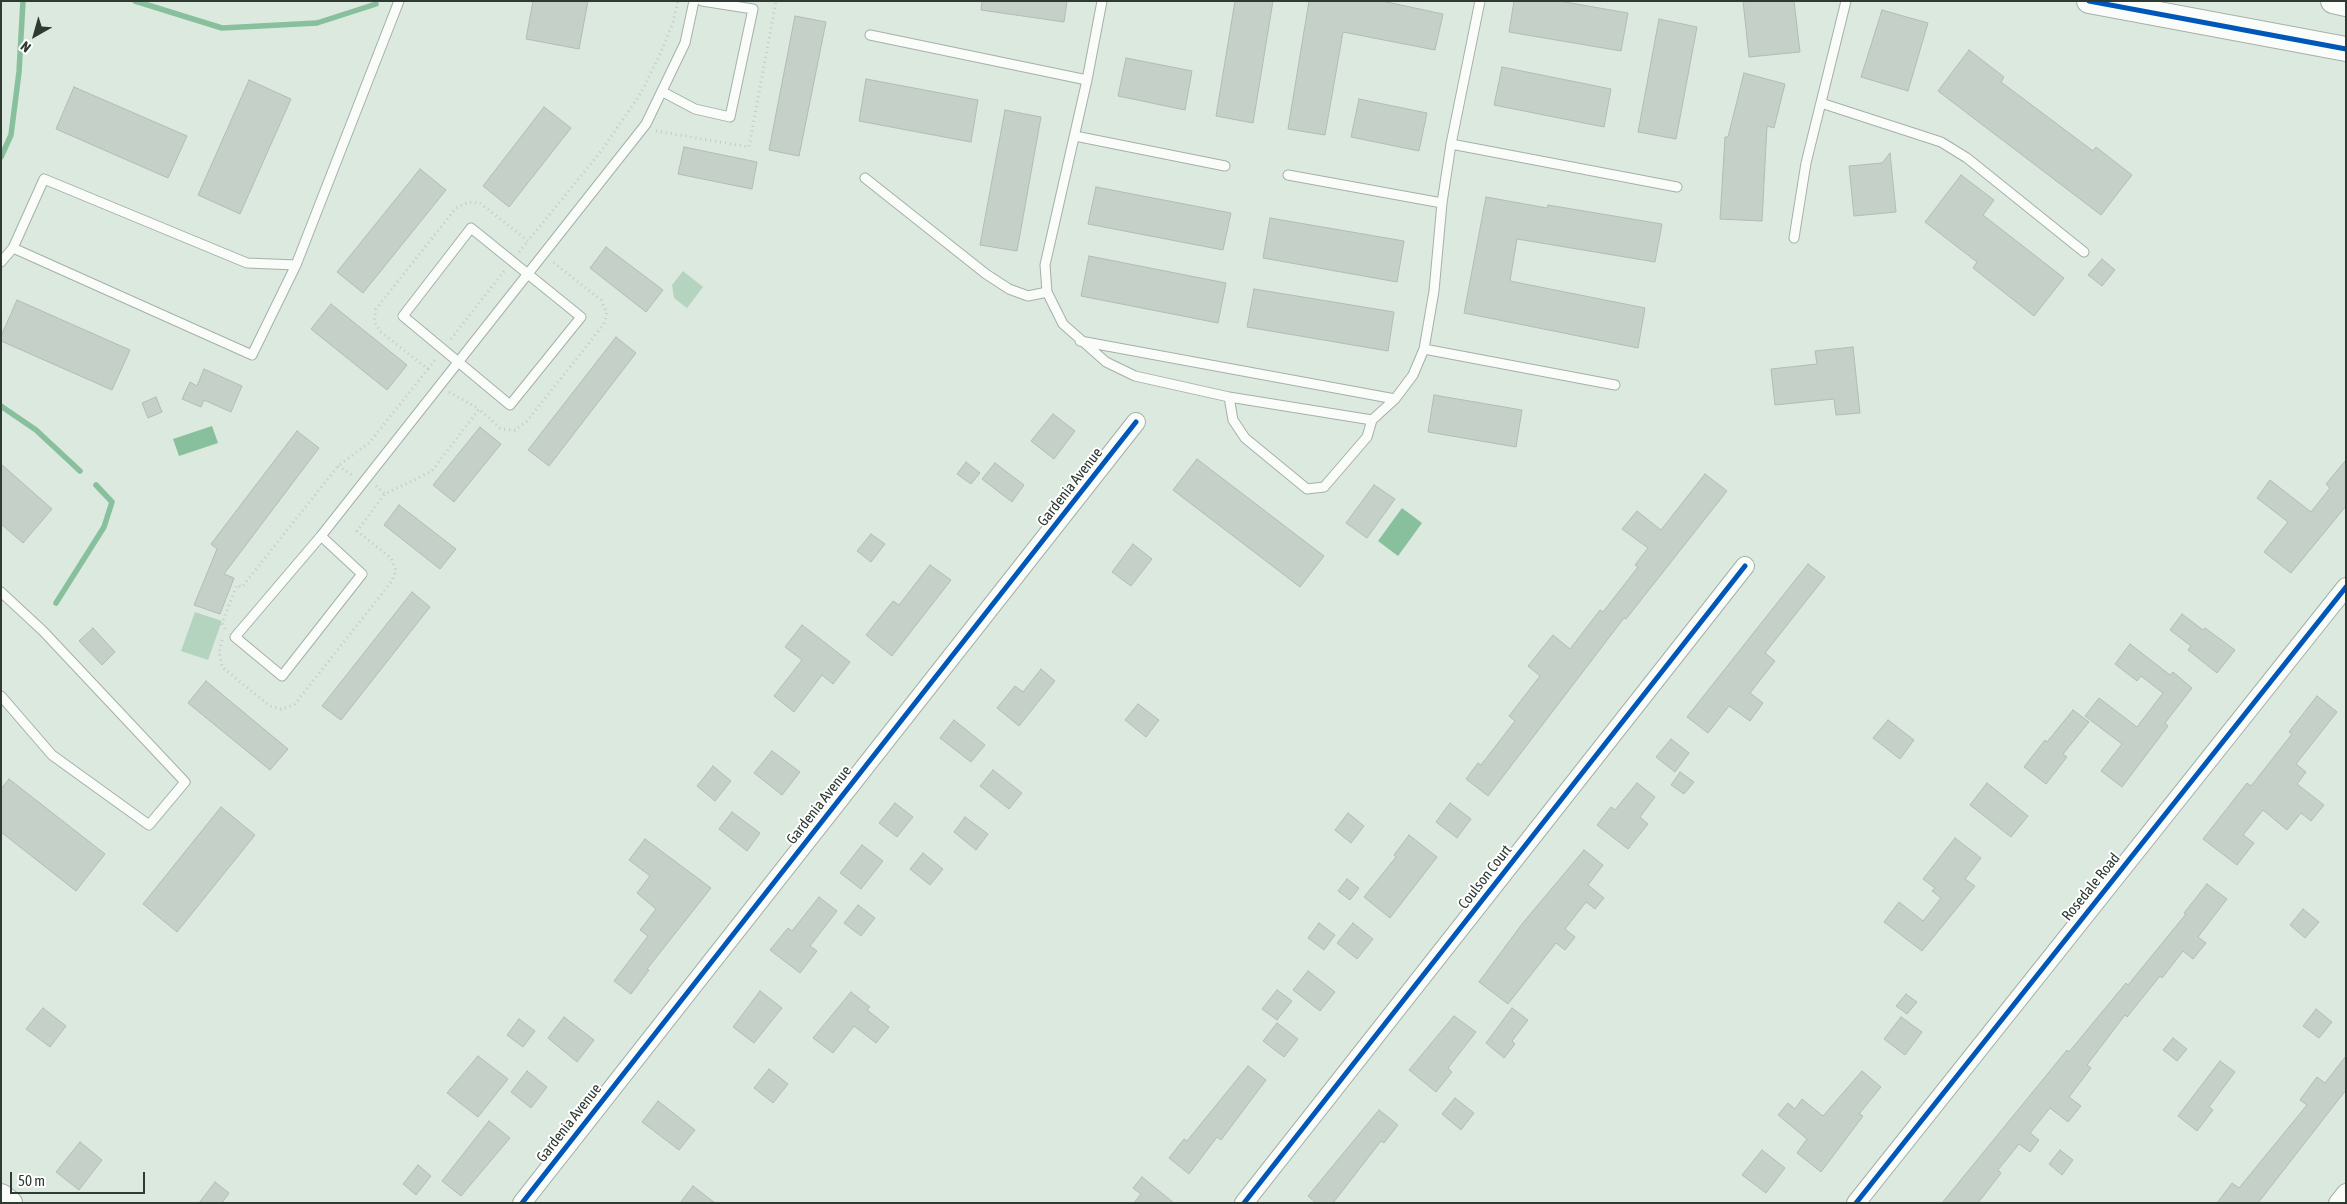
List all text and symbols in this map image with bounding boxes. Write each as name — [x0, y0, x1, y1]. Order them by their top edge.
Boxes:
north arrow — [10, 10, 60, 60]
text: N — [18, 38, 34, 56]
street label: Gardenia Avenue — [1034, 444, 1106, 530]
street label: Gardenia Avenue — [783, 762, 855, 848]
street label: Coulson Court — [1454, 841, 1516, 913]
street label: Rosedale Road — [2058, 849, 2124, 925]
street label: Gardenia Avenue — [533, 1080, 605, 1166]
scale bar — [12, 1162, 148, 1194]
text: 50 m — [18, 1172, 45, 1189]

